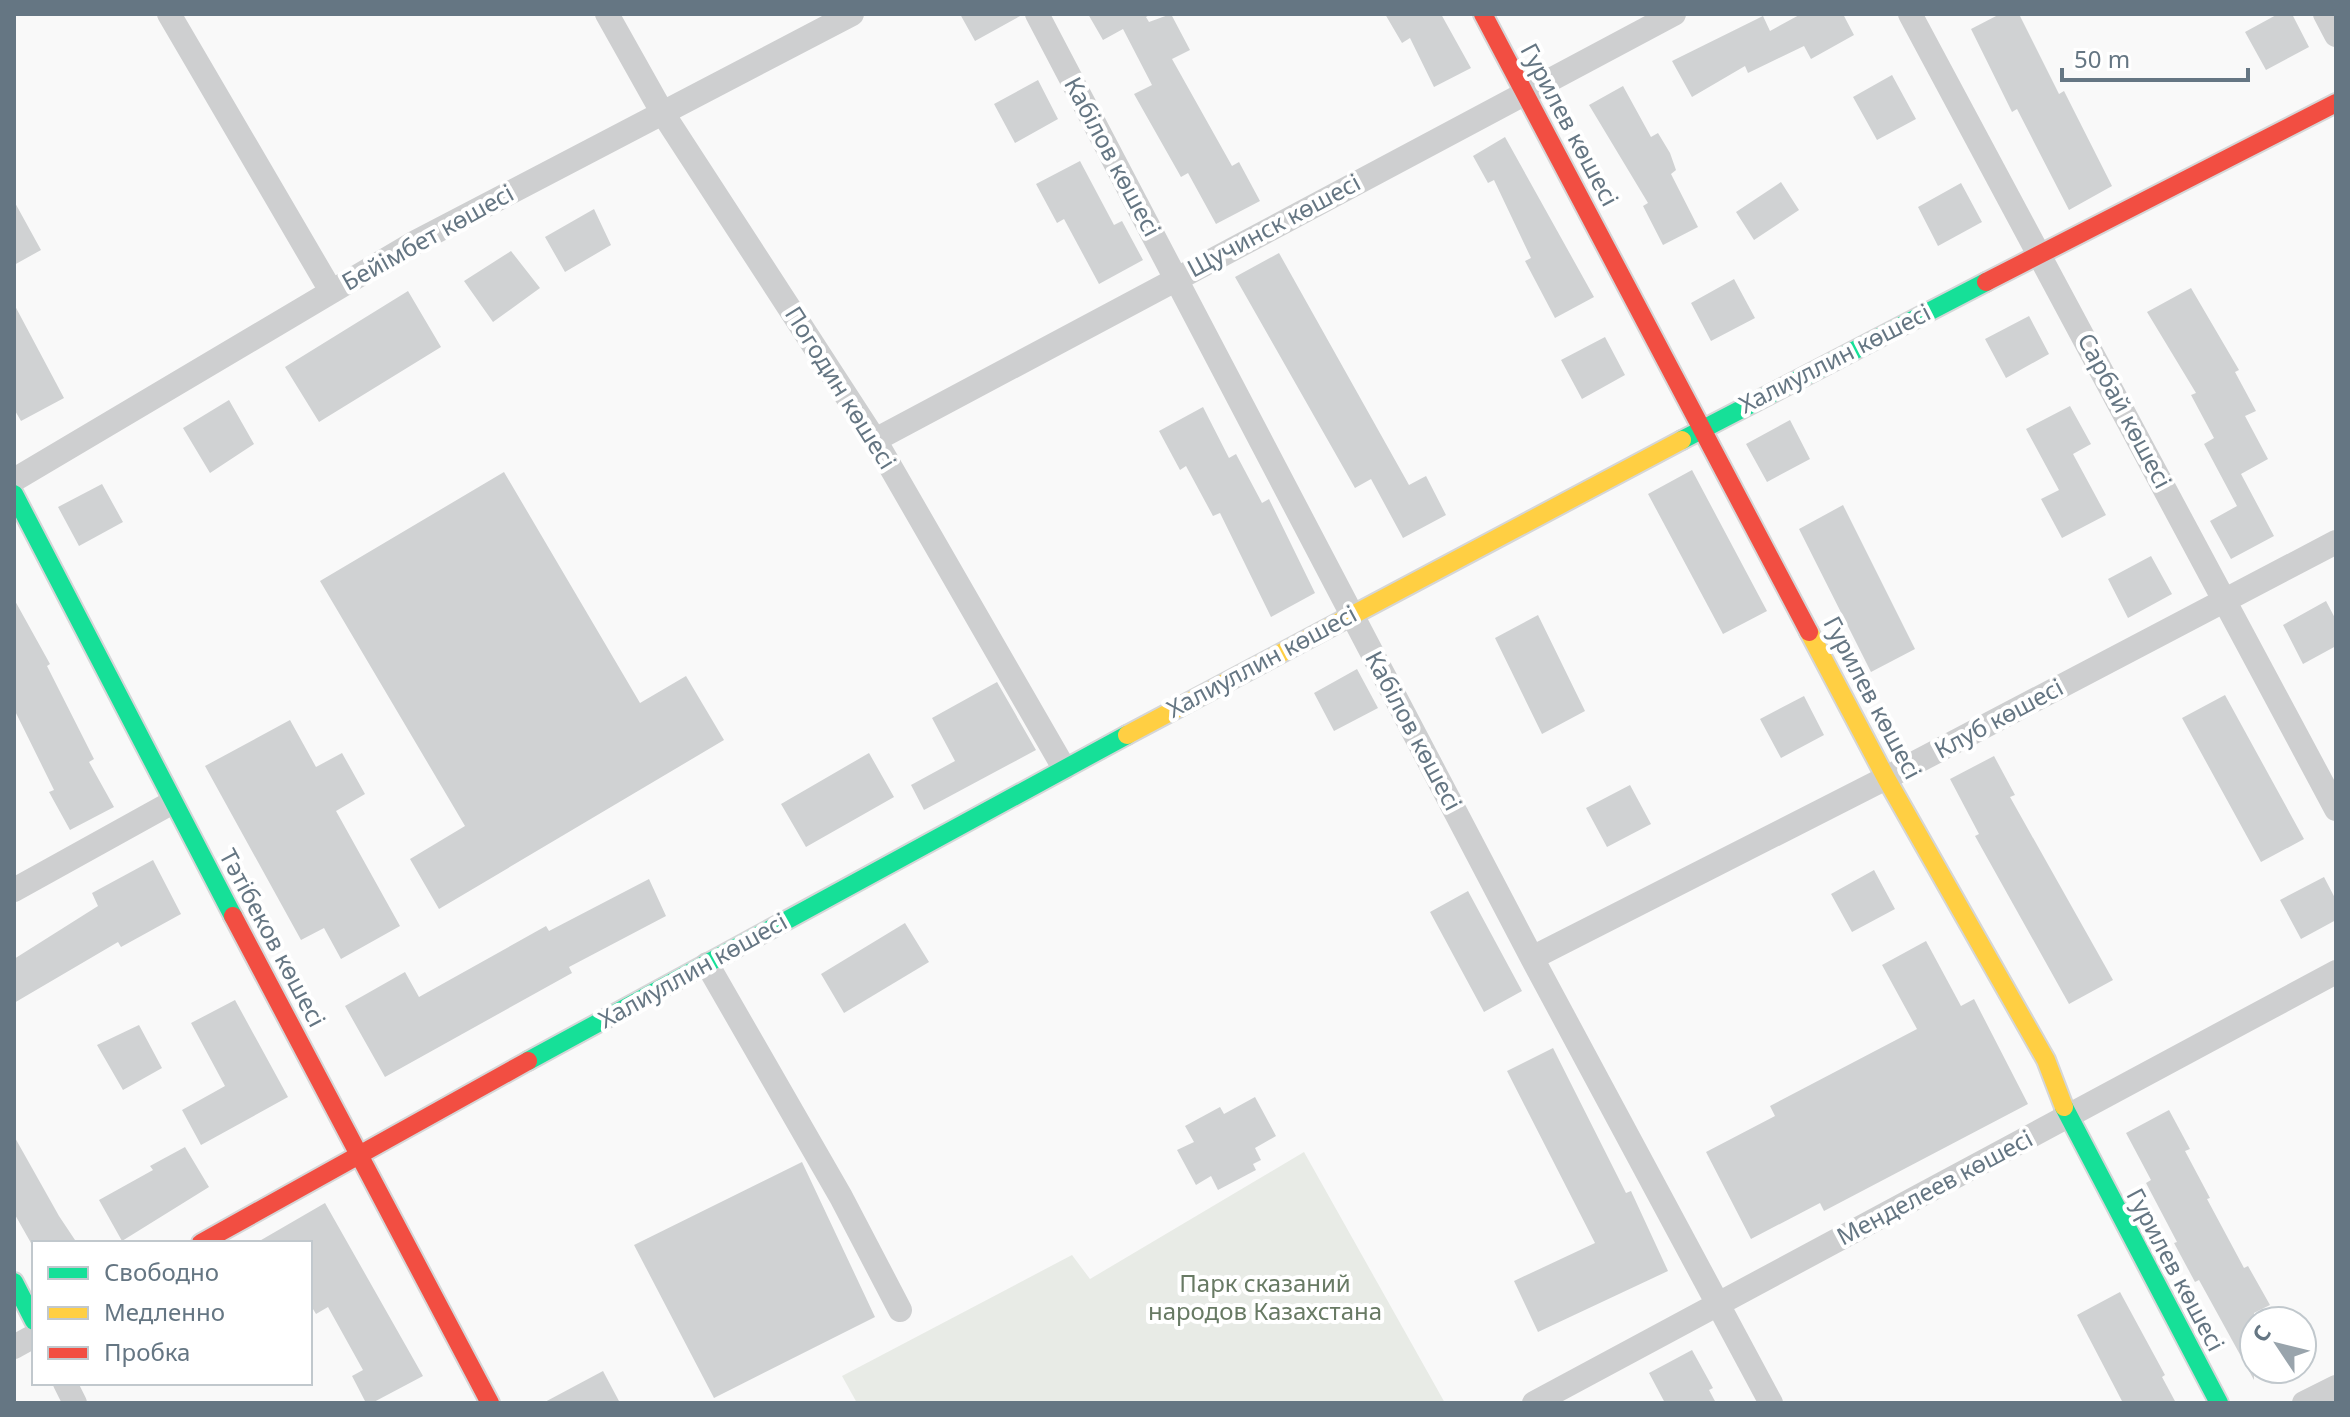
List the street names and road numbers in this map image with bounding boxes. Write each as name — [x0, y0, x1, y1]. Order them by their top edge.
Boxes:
street label: Гурилев көшесі — [1513, 37, 1627, 212]
street label: Кабілов көшесі — [1057, 71, 1169, 242]
street label: Щучинск көшесі — [1181, 165, 1366, 284]
street label: Бейімбет көшесі — [335, 176, 519, 298]
street label: Халиуллин көшесі — [1733, 295, 1936, 420]
street label: Погодин көшесі — [778, 300, 905, 475]
street label: Сарбай көшесі — [2070, 327, 2180, 494]
street label: Халиуллин көшесі — [1160, 597, 1362, 725]
street label: Гурилев көшесі — [1816, 610, 1930, 785]
street label: Кабілов көшесі — [1358, 645, 1470, 816]
street label: Клуб көшесі — [1928, 670, 2068, 765]
street label: Тәтібеков көшесі — [212, 842, 334, 1032]
street label: Халиуллин көшесі — [592, 904, 792, 1035]
street label: Менделеев көшесі — [1831, 1121, 2038, 1252]
street label: Гурилев көшесі — [2119, 1182, 2233, 1357]

